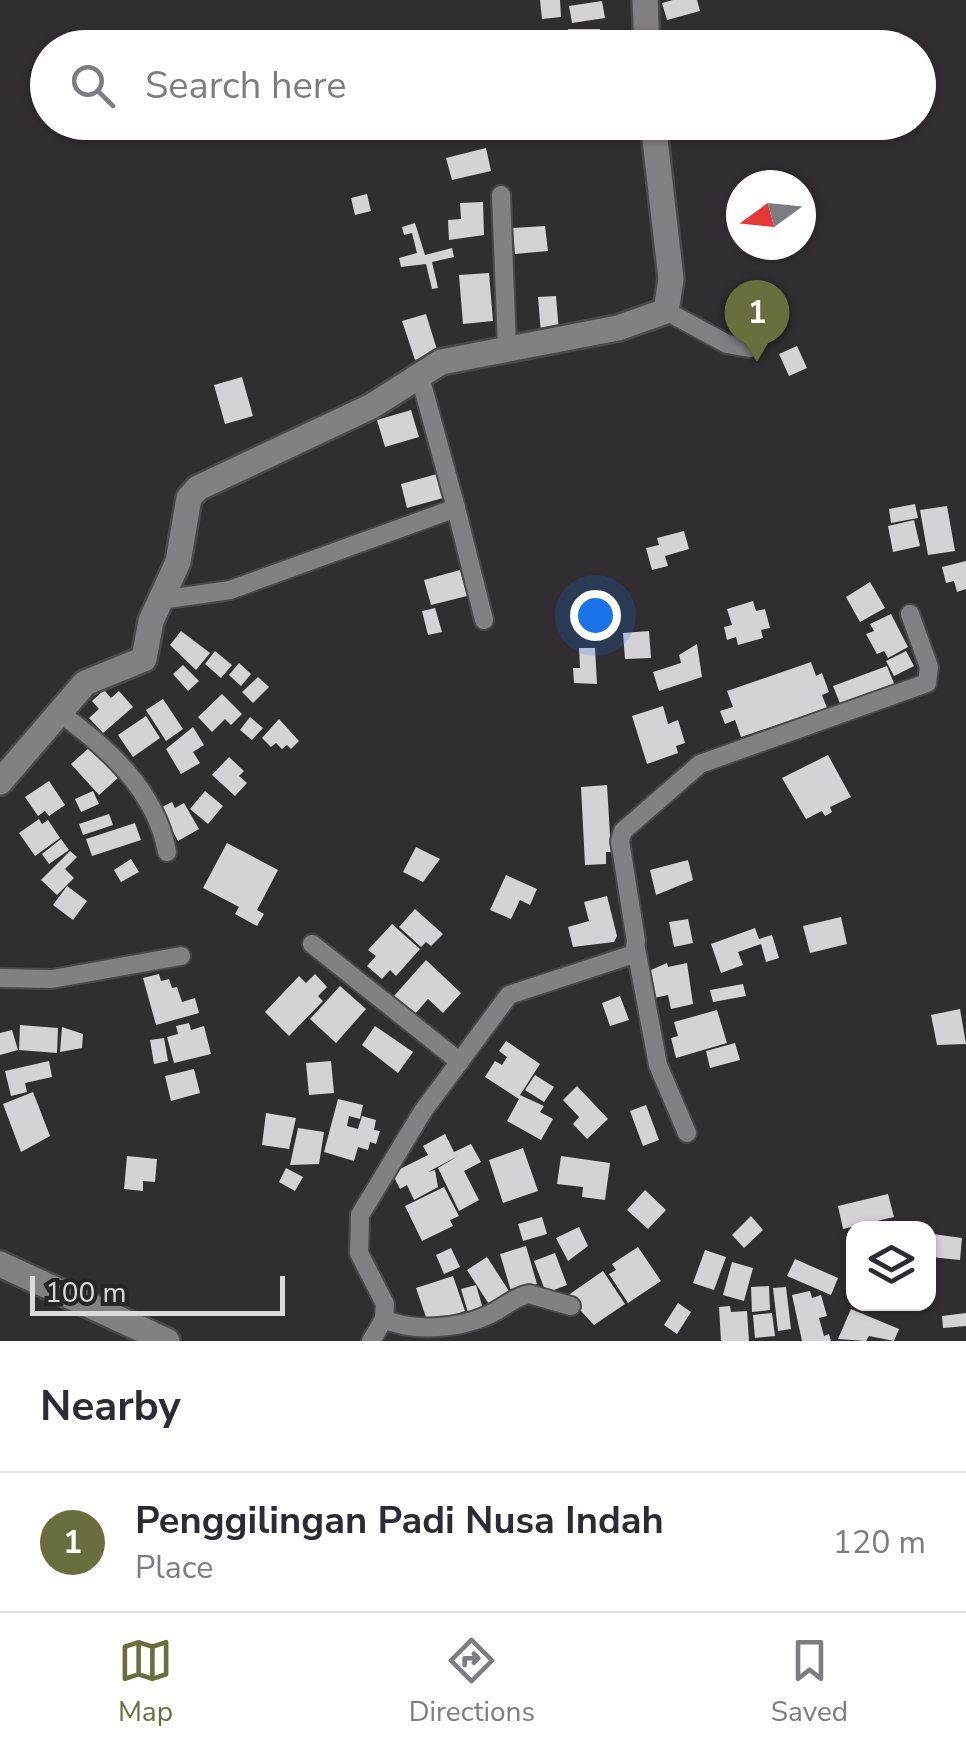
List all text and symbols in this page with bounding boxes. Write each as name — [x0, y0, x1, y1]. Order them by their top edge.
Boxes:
search box — [30, 30, 936, 140]
icon: search — [65, 58, 120, 113]
text: Search here — [145, 60, 346, 111]
north arrow — [726, 170, 816, 260]
pin: 1 — [724, 280, 790, 362]
your location — [570, 590, 621, 641]
map controls — [846, 1221, 936, 1311]
button: layers — [846, 1221, 936, 1311]
scale bar — [30, 1271, 285, 1316]
text: 100 m — [45, 1274, 127, 1312]
text: Nearby — [40, 1378, 181, 1435]
text: Penggilingan Padi Nusa Indah — [135, 1495, 664, 1546]
text: 1 — [63, 1521, 82, 1564]
text: 120 m — [833, 1521, 926, 1564]
text: Place — [135, 1546, 213, 1589]
tab: Map — [118, 1633, 173, 1731]
tab: Directions — [409, 1633, 535, 1731]
tab: Saved — [771, 1633, 848, 1731]

